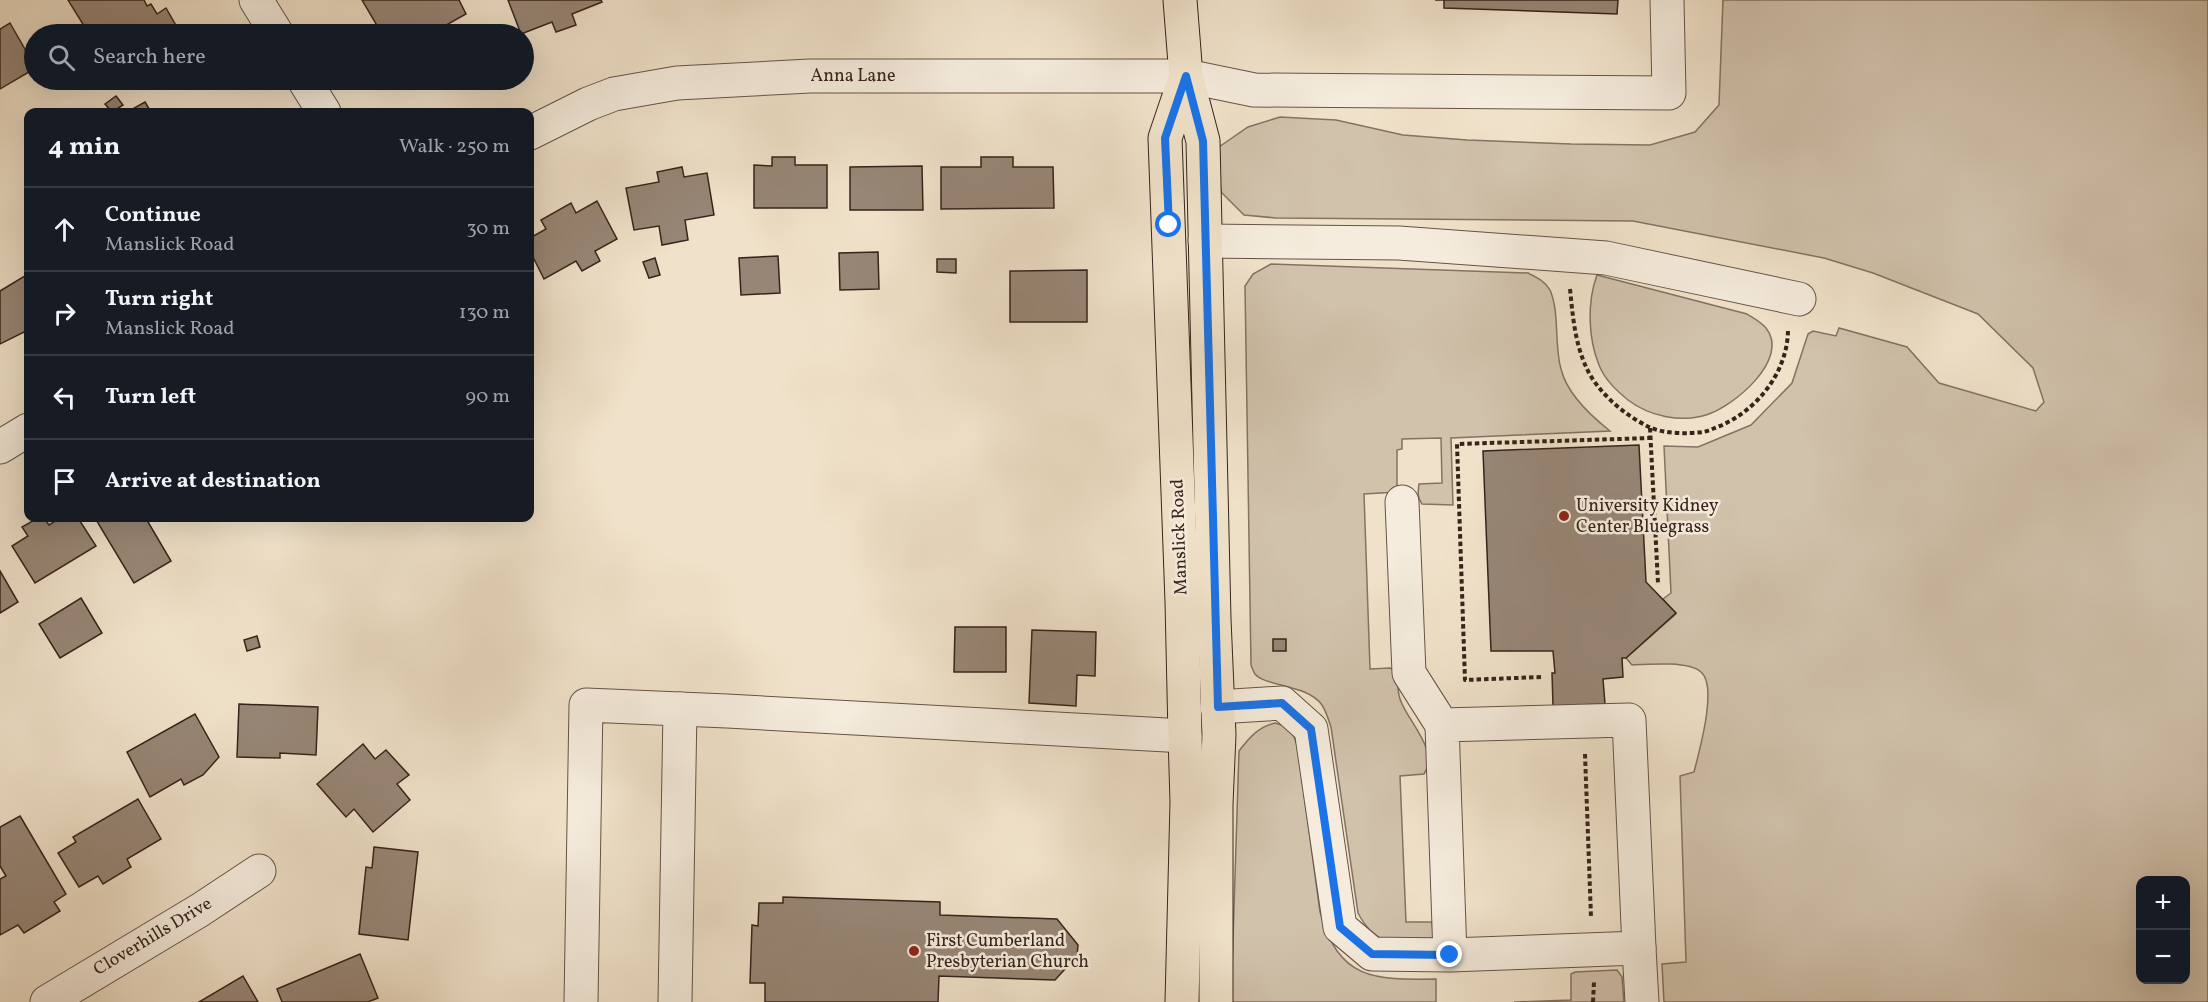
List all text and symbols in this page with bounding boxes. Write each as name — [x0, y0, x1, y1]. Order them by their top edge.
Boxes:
search box — [24, 24, 534, 90]
icon: search — [45, 41, 78, 74]
text: Search here — [93, 42, 206, 73]
street label: Anna Lane — [810, 64, 896, 89]
text: 4 min — [48, 129, 120, 165]
text: Walk · 250 m — [399, 133, 510, 161]
text: Continue — [105, 200, 201, 231]
route start — [1155, 211, 1181, 237]
icon: ahead — [48, 213, 81, 246]
text: 30 m — [466, 215, 510, 243]
text: Manslick Road — [105, 231, 235, 259]
text: Turn right — [105, 284, 213, 315]
icon: right — [48, 297, 81, 330]
text: 130 m — [459, 299, 510, 327]
text: Manslick Road — [105, 315, 235, 343]
icon: left — [48, 381, 81, 414]
text: Turn left — [105, 382, 196, 413]
text: 90 m — [466, 383, 510, 411]
icon: arrive — [48, 465, 81, 498]
text: Arrive at destination — [105, 466, 321, 497]
street label: Manslick Road — [1165, 478, 1195, 596]
place label: University Kidney Center Bluegrass — [1576, 494, 1719, 540]
marker: University Kidney Center Bluegrass — [1557, 509, 1571, 523]
map controls — [2136, 876, 2190, 984]
button: + — [2136, 876, 2190, 930]
street label: Cloverhills Drive — [89, 892, 217, 982]
place label: First Cumberland Presbyterian Church — [926, 929, 1089, 975]
button: − — [2136, 930, 2190, 984]
route end — [1436, 941, 1462, 967]
marker: First Cumberland Presbyterian Church — [907, 944, 921, 958]

